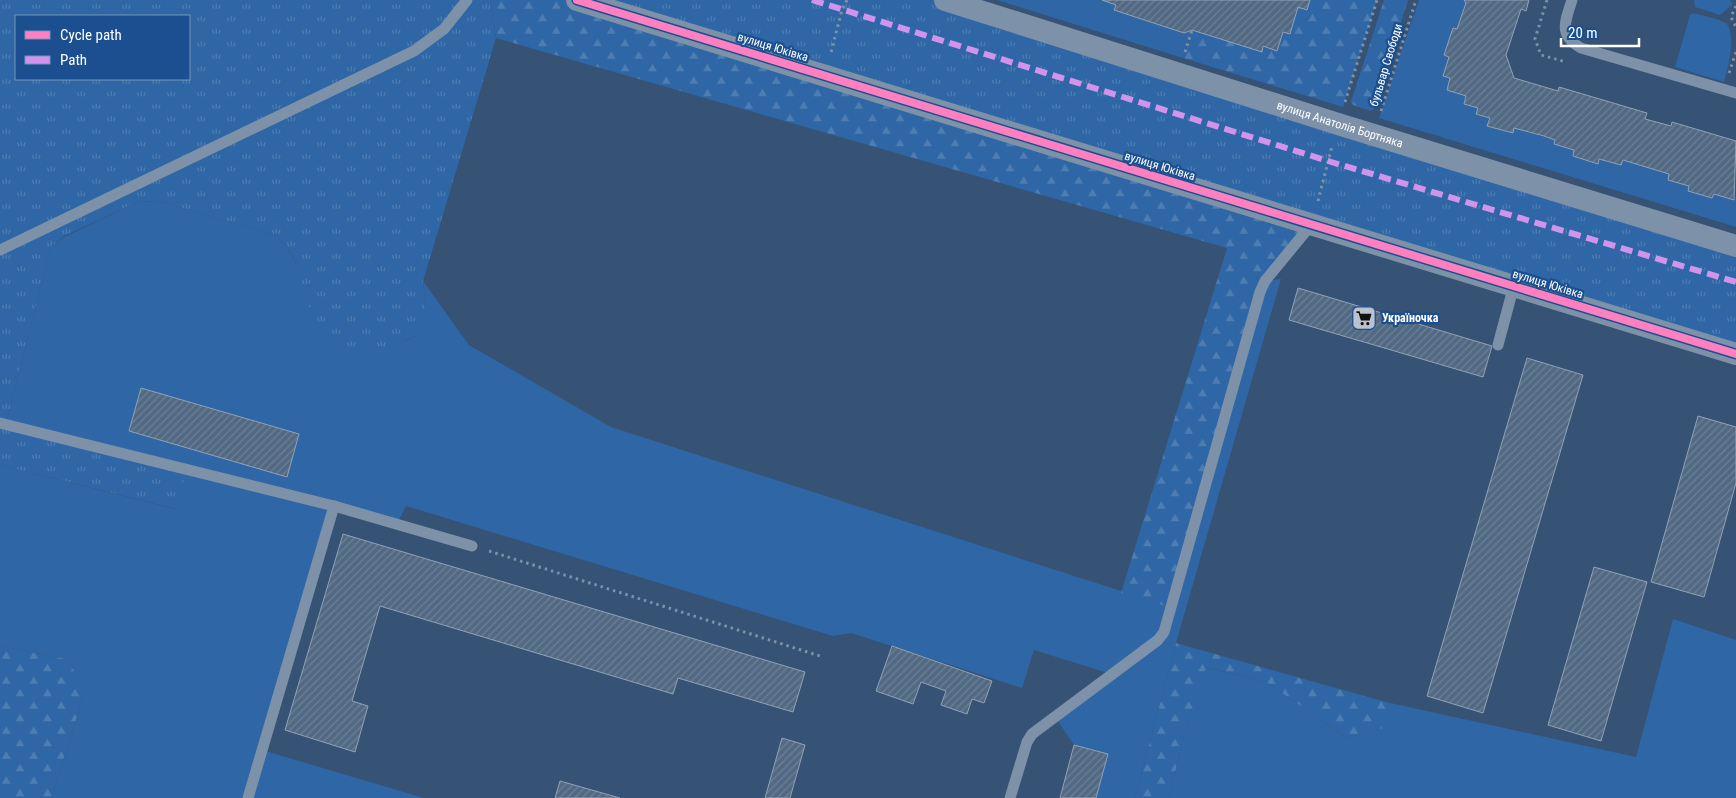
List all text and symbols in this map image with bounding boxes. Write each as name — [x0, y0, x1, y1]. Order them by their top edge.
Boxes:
legend — [15, 15, 190, 80]
scale bar — [1561, 15, 1638, 47]
street label: бульвар Свободи — [1367, 22, 1405, 108]
text: 20 m — [1568, 24, 1598, 42]
text: Cycle path — [60, 26, 122, 44]
street label: вулиця Юківка — [736, 30, 810, 64]
text: Path — [60, 51, 87, 69]
street label: вулиця Анатолія Бортняка — [1275, 98, 1405, 151]
street label: вулиця Юківка — [1123, 149, 1197, 183]
street label: вулиця Юківка — [1511, 267, 1585, 301]
supermarket icon: Україночка — [1351, 305, 1377, 331]
place label: Україночка — [1382, 311, 1439, 325]

